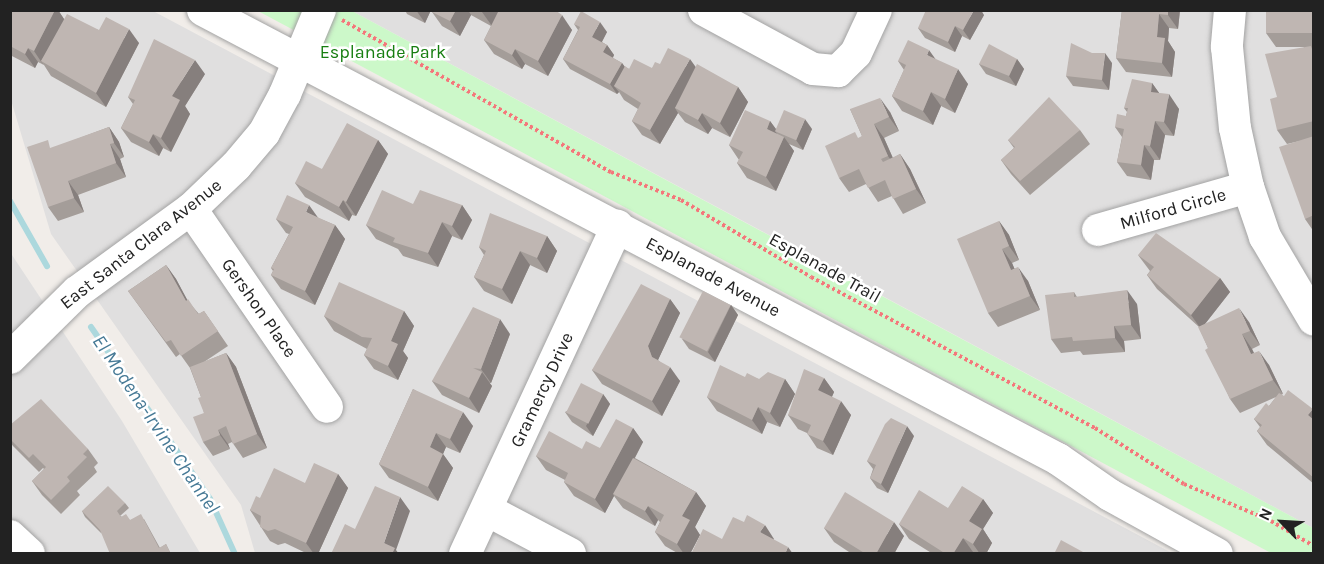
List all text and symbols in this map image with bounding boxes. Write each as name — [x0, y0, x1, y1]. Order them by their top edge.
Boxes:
park label: Esplanade Park — [320, 41, 446, 63]
street label: East Santa Clara Avenue — [56, 174, 226, 314]
street label: Milford Circle — [1117, 184, 1229, 234]
street label: Esplanade Trail — [765, 228, 885, 308]
street label: Esplanade Avenue — [642, 232, 784, 322]
street label: Gershon Place — [217, 254, 301, 362]
street label: Gramercy Drive — [506, 329, 578, 451]
water label: El Modena-Irvine Channel — [87, 330, 225, 518]
north arrow — [1252, 492, 1312, 552]
text: N — [1254, 505, 1276, 523]

